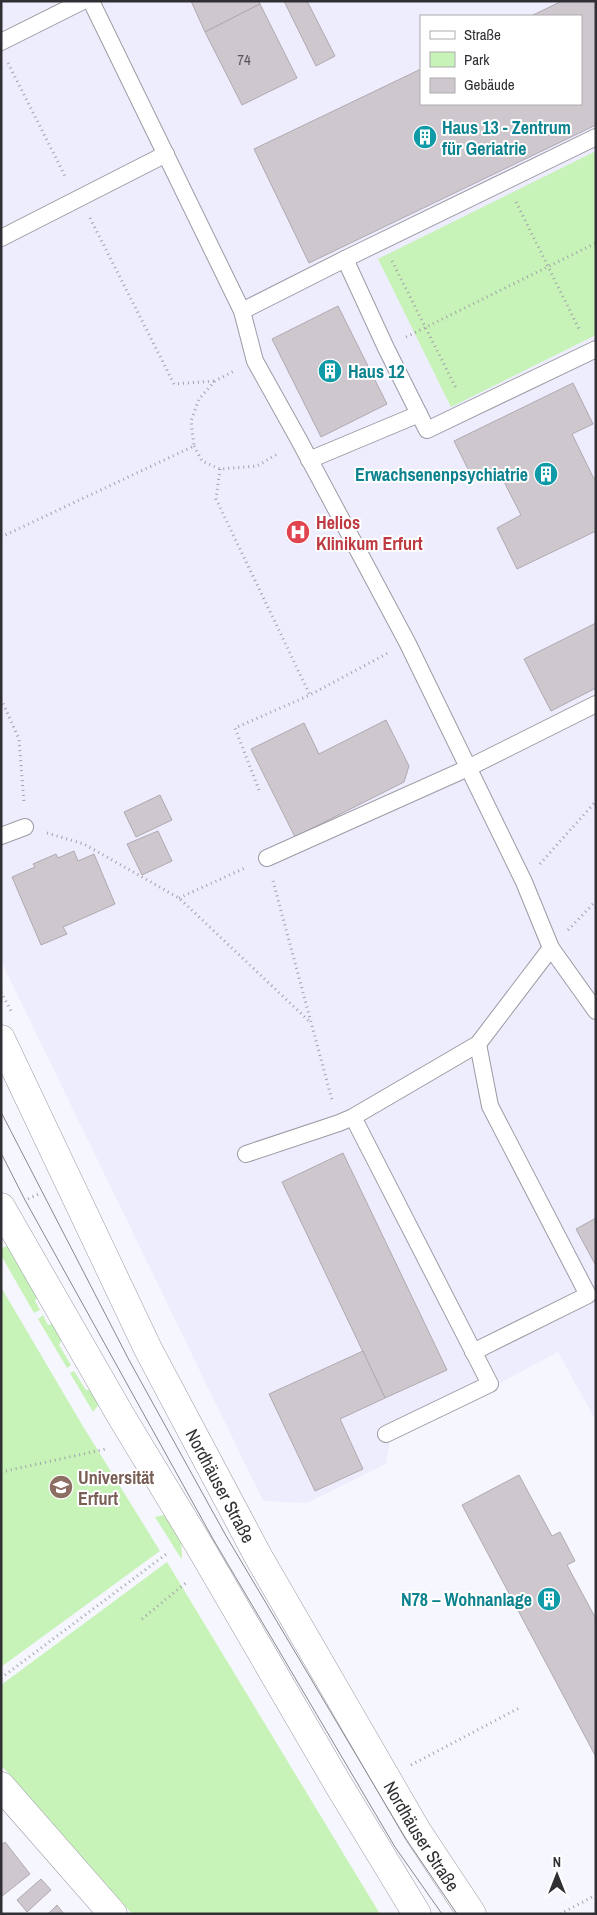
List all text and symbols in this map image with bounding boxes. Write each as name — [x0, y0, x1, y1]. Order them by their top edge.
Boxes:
legend — [420, 15, 582, 105]
text: Straße — [464, 24, 501, 45]
house number: 74 — [237, 49, 251, 70]
text: Park — [464, 49, 490, 70]
text: Gebäude — [464, 74, 515, 95]
place label: Haus 13 - Zentrum für Geriatrie — [442, 115, 571, 161]
building icon: Haus 13 - Zentrum für Geriatrie — [412, 124, 438, 150]
building icon: Haus 12 — [317, 358, 343, 384]
place label: Haus 12 — [348, 359, 405, 384]
building icon: Erwachsenenpsychiatrie — [533, 461, 559, 487]
place label: Erwachsenenpsychiatrie — [355, 462, 528, 487]
place label: Helios Klinikum Erfurt — [316, 510, 423, 556]
hospital icon: Helios Klinikum Erfurt — [285, 519, 311, 545]
street label: Nordhäuser Straße — [180, 1424, 261, 1547]
place label: Universität Erfurt — [78, 1465, 154, 1511]
school or university icon: Universität Erfurt — [48, 1474, 74, 1500]
building icon: N78 – Wohnanlage — [536, 1586, 562, 1612]
place label: N78 – Wohnanlage — [401, 1587, 532, 1612]
street label: Nordhäuser Straße — [378, 1776, 466, 1896]
north arrow — [532, 1850, 582, 1900]
text: N — [553, 1853, 561, 1871]

